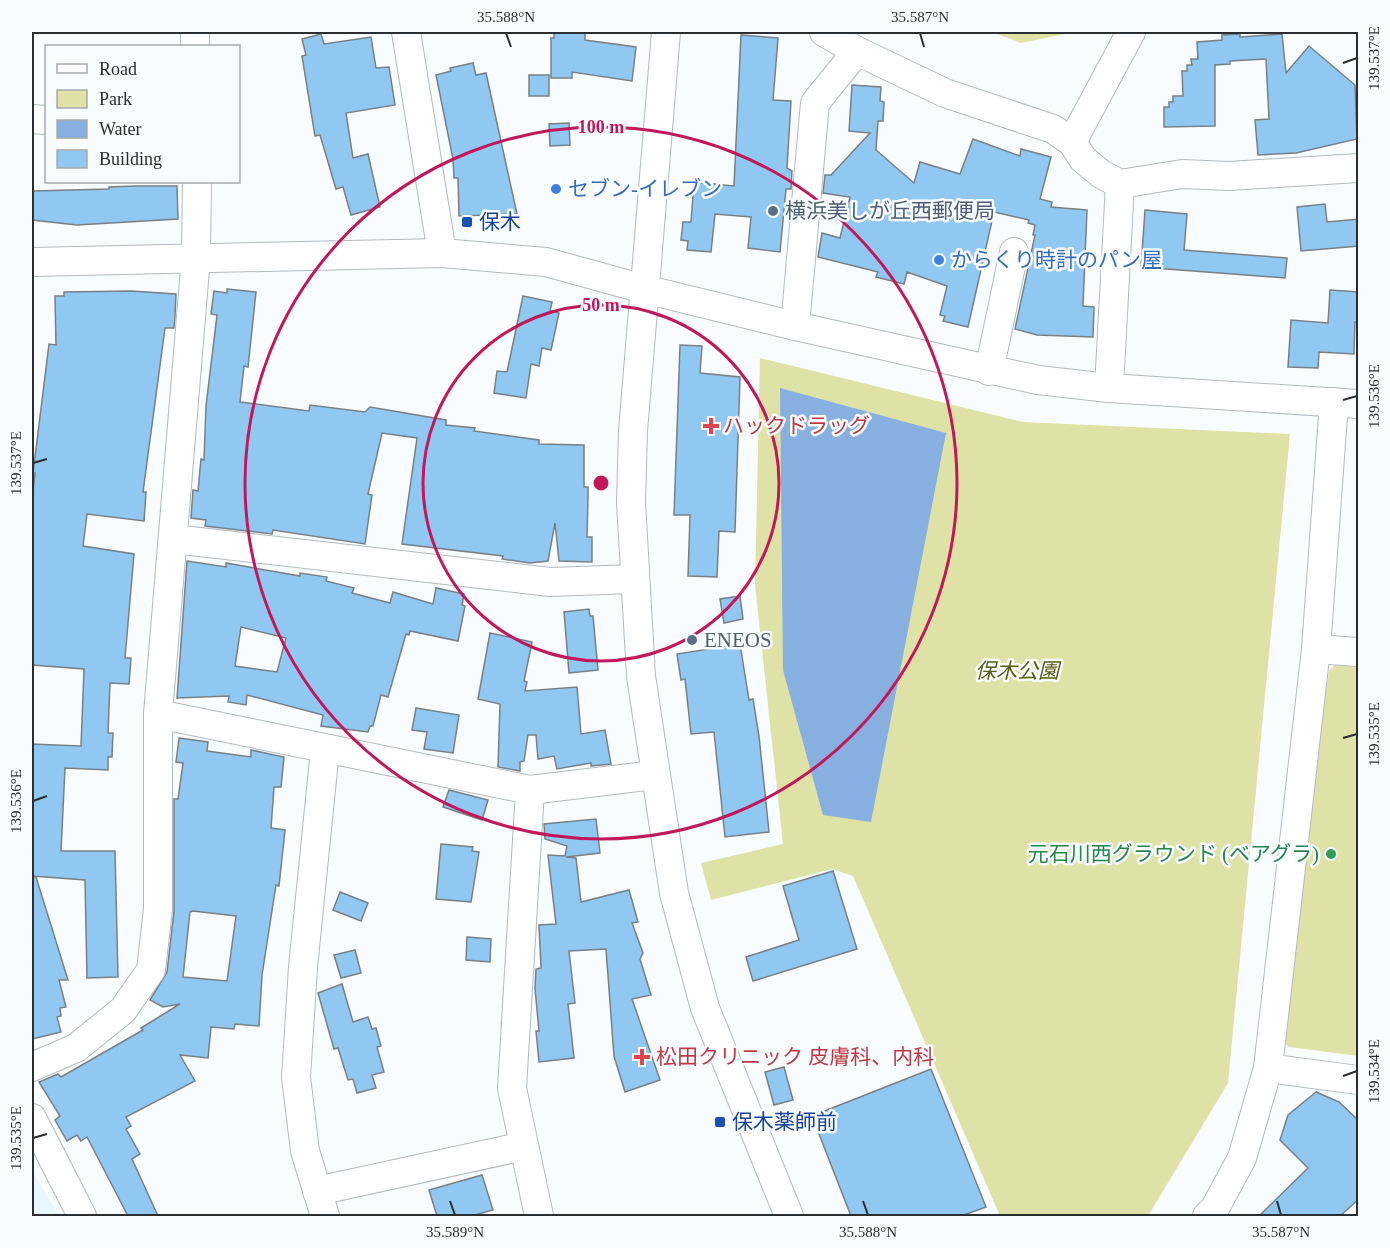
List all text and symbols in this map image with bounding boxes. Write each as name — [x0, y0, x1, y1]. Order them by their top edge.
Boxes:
text: 35.588°N — [477, 9, 535, 25]
text: 35.587°N — [891, 9, 949, 25]
text: 139.537°E — [1366, 26, 1382, 90]
legend — [45, 45, 240, 183]
text: Road — [99, 59, 137, 79]
text: Park — [99, 89, 132, 109]
text: 100 m — [578, 117, 624, 137]
text: Water — [99, 119, 142, 139]
text: Building — [99, 149, 162, 169]
place label: セブン-イレブン — [568, 177, 722, 201]
marker: セブン-イレブン — [549, 182, 563, 196]
place label: 横浜美しが丘西郵便局 — [785, 199, 995, 223]
marker: 横浜美しが丘西郵便局 — [766, 204, 780, 218]
place label: 保木 — [479, 210, 521, 234]
marker: 保木 — [460, 215, 474, 229]
place label: からくり時計のパン屋 — [951, 248, 1162, 272]
marker: からくり時計のパン屋 — [932, 253, 946, 267]
text: 50 m — [582, 295, 620, 315]
text: 139.536°E — [1366, 364, 1382, 428]
place label: ハックドラッグ — [723, 414, 870, 438]
marker: ハックドラッグ — [704, 419, 718, 433]
text: 139.537°E — [8, 431, 24, 495]
centre of rings — [591, 473, 611, 493]
place label: ENEOS — [704, 628, 772, 652]
marker: ENEOS — [685, 633, 699, 647]
park label: 保木公園 — [975, 659, 1062, 683]
text: 139.535°E — [1366, 702, 1382, 766]
text: 139.536°E — [8, 769, 24, 833]
place label: 元石川西グラウンド (ベアグラ) — [1028, 842, 1319, 866]
marker: 元石川西グラウンド (ベアグラ) — [1324, 847, 1338, 861]
text: 139.534°E — [1366, 1039, 1382, 1103]
place label: 松田クリニック 皮膚科、内科 — [656, 1045, 934, 1069]
marker: 松田クリニック 皮膚科、内科 — [633, 1048, 651, 1066]
text: 139.535°E — [8, 1106, 24, 1170]
place label: 保木薬師前 — [732, 1110, 837, 1134]
marker: 保木薬師前 — [713, 1115, 727, 1129]
text: 35.589°N — [426, 1224, 484, 1240]
text: 35.588°N — [839, 1224, 897, 1240]
text: 35.587°N — [1252, 1224, 1310, 1240]

